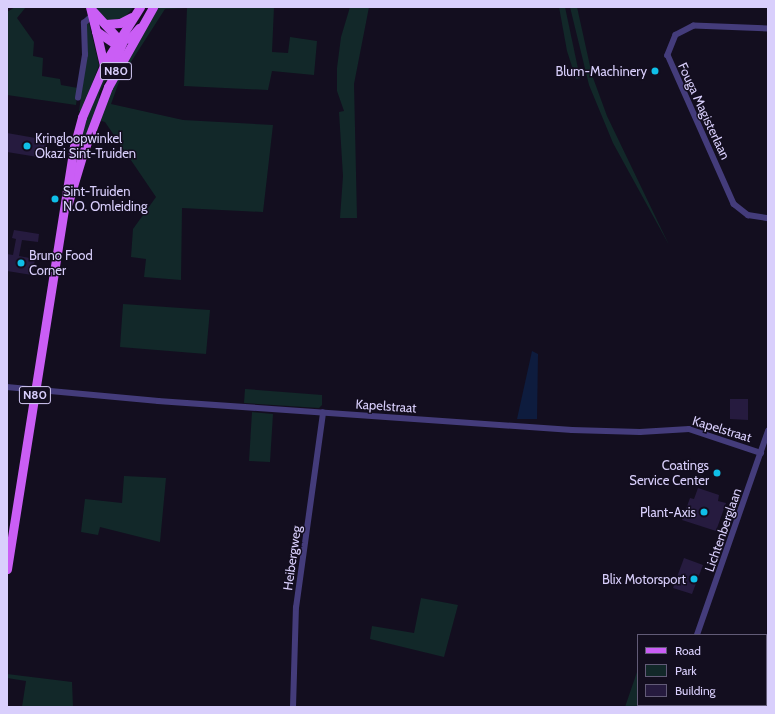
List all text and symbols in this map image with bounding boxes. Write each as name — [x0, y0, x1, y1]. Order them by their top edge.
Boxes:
street label: Fouga Magisterlaan — [675, 60, 733, 162]
road number: N80 — [99, 61, 133, 81]
place label: Blum-Machinery — [556, 63, 647, 79]
marker: Blum-Machinery — [650, 66, 660, 76]
place label: Kringloopwinkel Okazi Sint-Truiden — [35, 131, 136, 162]
marker: Kringloopwinkel Okazi Sint-Truiden — [22, 141, 32, 151]
place label: Sint-Truiden N.O. Omleiding — [63, 184, 148, 215]
marker: Sint-Truiden N.O. Omleiding — [50, 194, 60, 204]
place label: Bruno Food Corner — [29, 248, 93, 279]
marker: Bruno Food Corner — [16, 258, 26, 268]
road number: N80 — [18, 385, 52, 405]
street label: Kapelstraat — [355, 396, 417, 416]
street label: Kapelstraat — [691, 413, 753, 445]
place label: Coatings Service Center — [629, 458, 709, 489]
marker: Coatings Service Center — [712, 468, 722, 478]
street label: Lichtenberglaan — [701, 486, 745, 574]
place label: Plant-Axis — [640, 504, 696, 520]
marker: Plant-Axis — [699, 507, 709, 517]
street label: Heibergweg — [280, 525, 304, 591]
place label: Blix Motorsport — [602, 571, 686, 587]
marker: Blix Motorsport — [689, 574, 699, 584]
legend — [637, 634, 767, 706]
text: Road — [675, 643, 701, 658]
text: Park — [675, 663, 697, 678]
text: Building — [675, 683, 716, 698]

